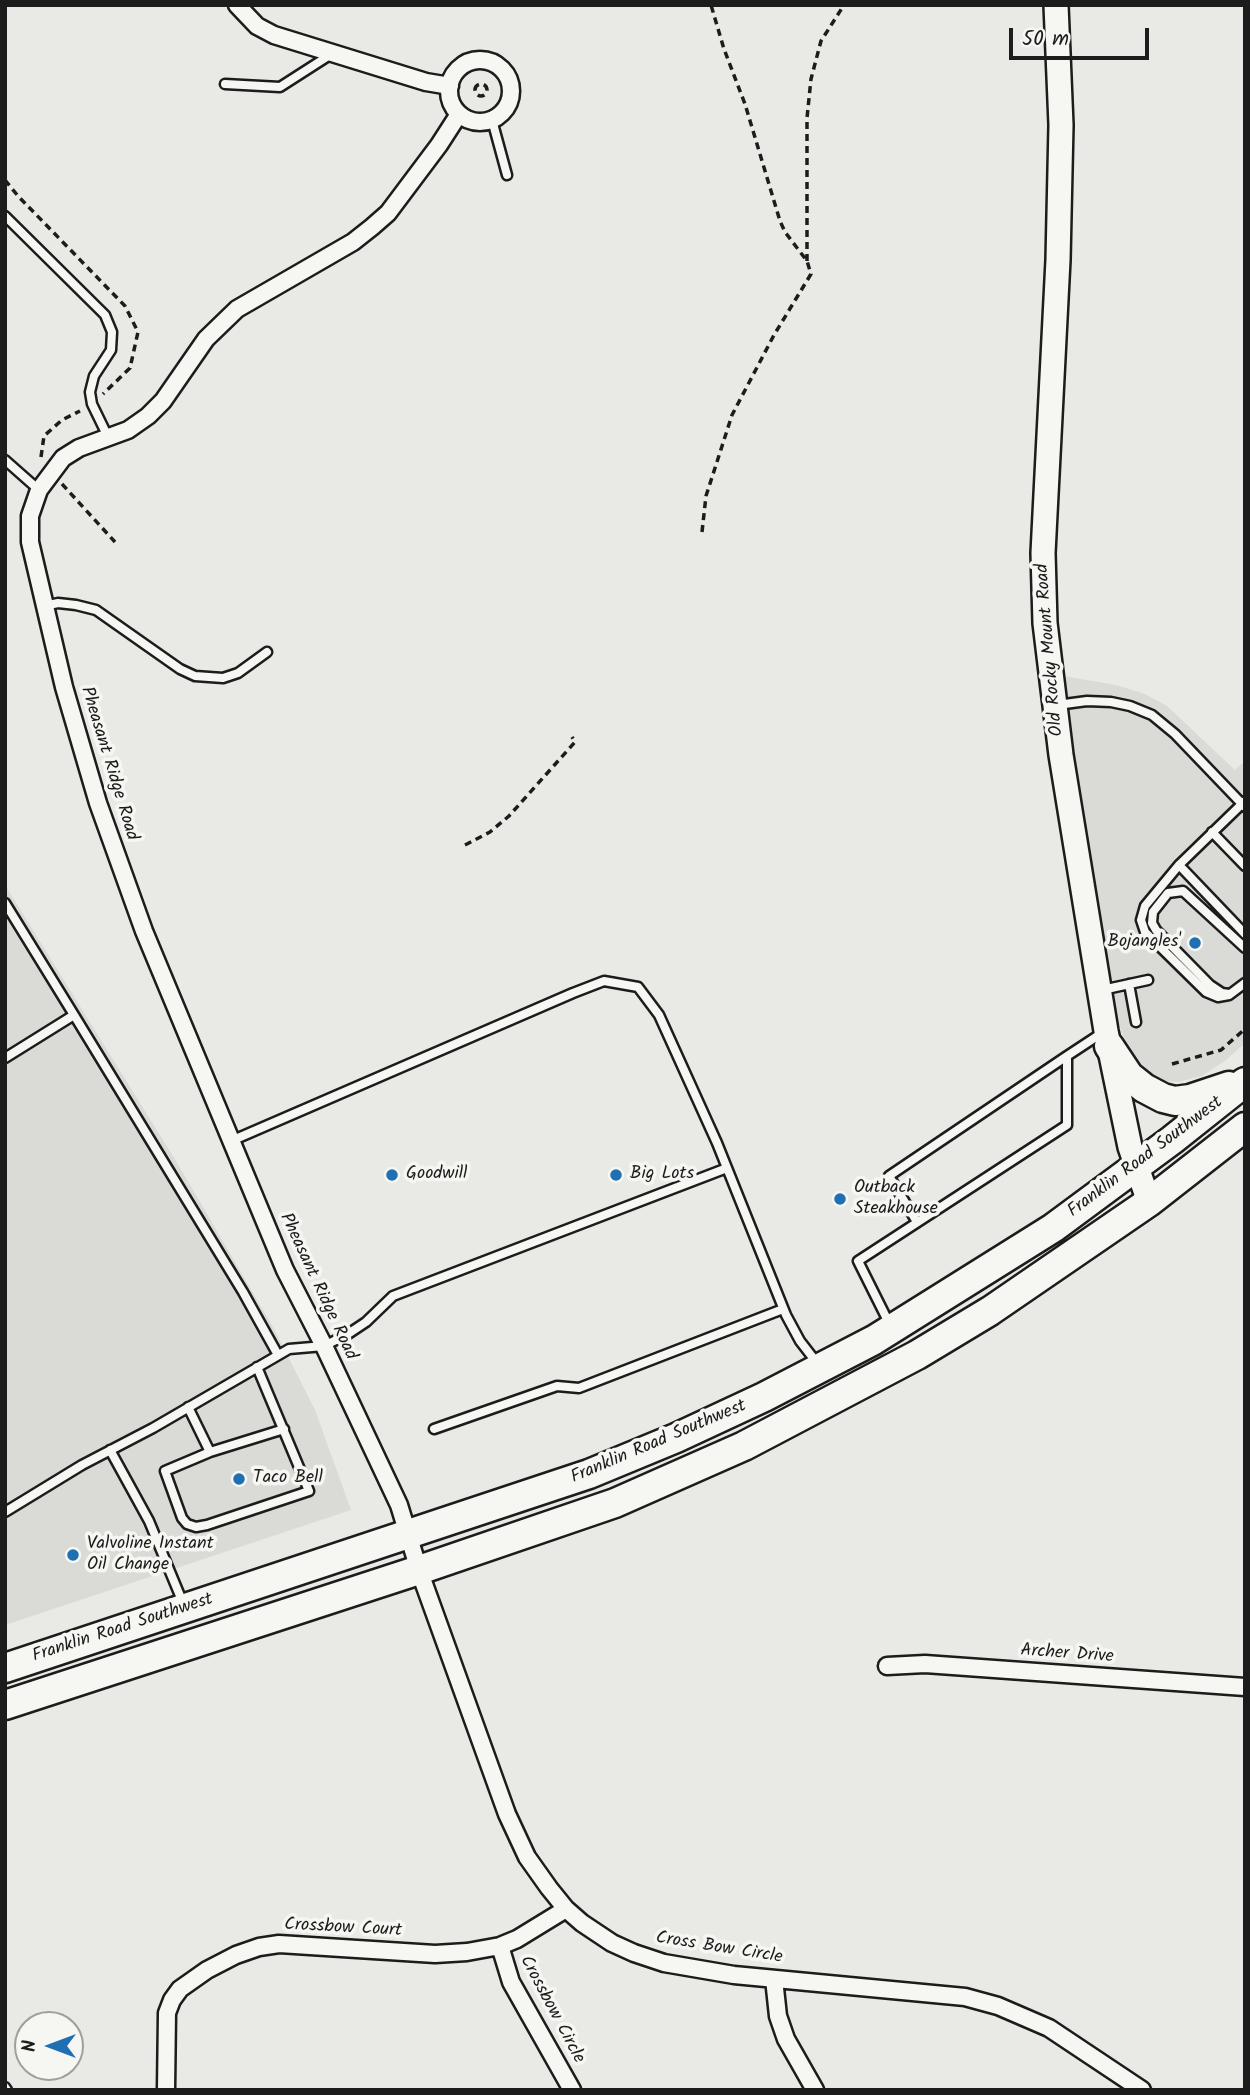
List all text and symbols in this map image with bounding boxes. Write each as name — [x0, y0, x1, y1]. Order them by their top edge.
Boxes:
scale bar — [1012, 14, 1152, 58]
text: 50 m — [1022, 23, 1069, 56]
street label: Old Rocky Mount Road — [1033, 563, 1069, 737]
street label: Pheasant Ridge Road — [74, 685, 142, 843]
place label: Bojangles' — [1107, 932, 1181, 954]
marker: Bojangles' — [1187, 935, 1203, 951]
street label: Franklin Road Southwest — [1064, 1093, 1228, 1223]
place label: Goodwill — [406, 1164, 468, 1186]
place label: Big Lots — [630, 1164, 694, 1186]
marker: Goodwill — [384, 1167, 400, 1183]
marker: Big Lots — [608, 1167, 624, 1183]
place label: Outback Steakhouse — [854, 1178, 938, 1220]
marker: Outback Steakhouse — [832, 1191, 848, 1207]
street label: Pheasant Ridge Road — [273, 1210, 361, 1364]
street label: Franklin Road Southwest — [568, 1396, 750, 1490]
place label: Taco Bell — [253, 1468, 323, 1490]
marker: Taco Bell — [231, 1471, 247, 1487]
place label: Valvoline Instant Oil Change — [87, 1534, 214, 1576]
marker: Valvoline Instant Oil Change — [65, 1547, 81, 1563]
street label: Franklin Road Southwest — [30, 1590, 216, 1668]
street label: Archer Drive — [1020, 1641, 1114, 1669]
street label: Crossbow Court — [284, 1915, 402, 1943]
street label: Cross Bow Circle — [654, 1928, 784, 1970]
street label: Crossbow Circle — [514, 1953, 588, 2067]
north arrow — [14, 2011, 84, 2081]
text: N — [15, 2040, 45, 2052]

